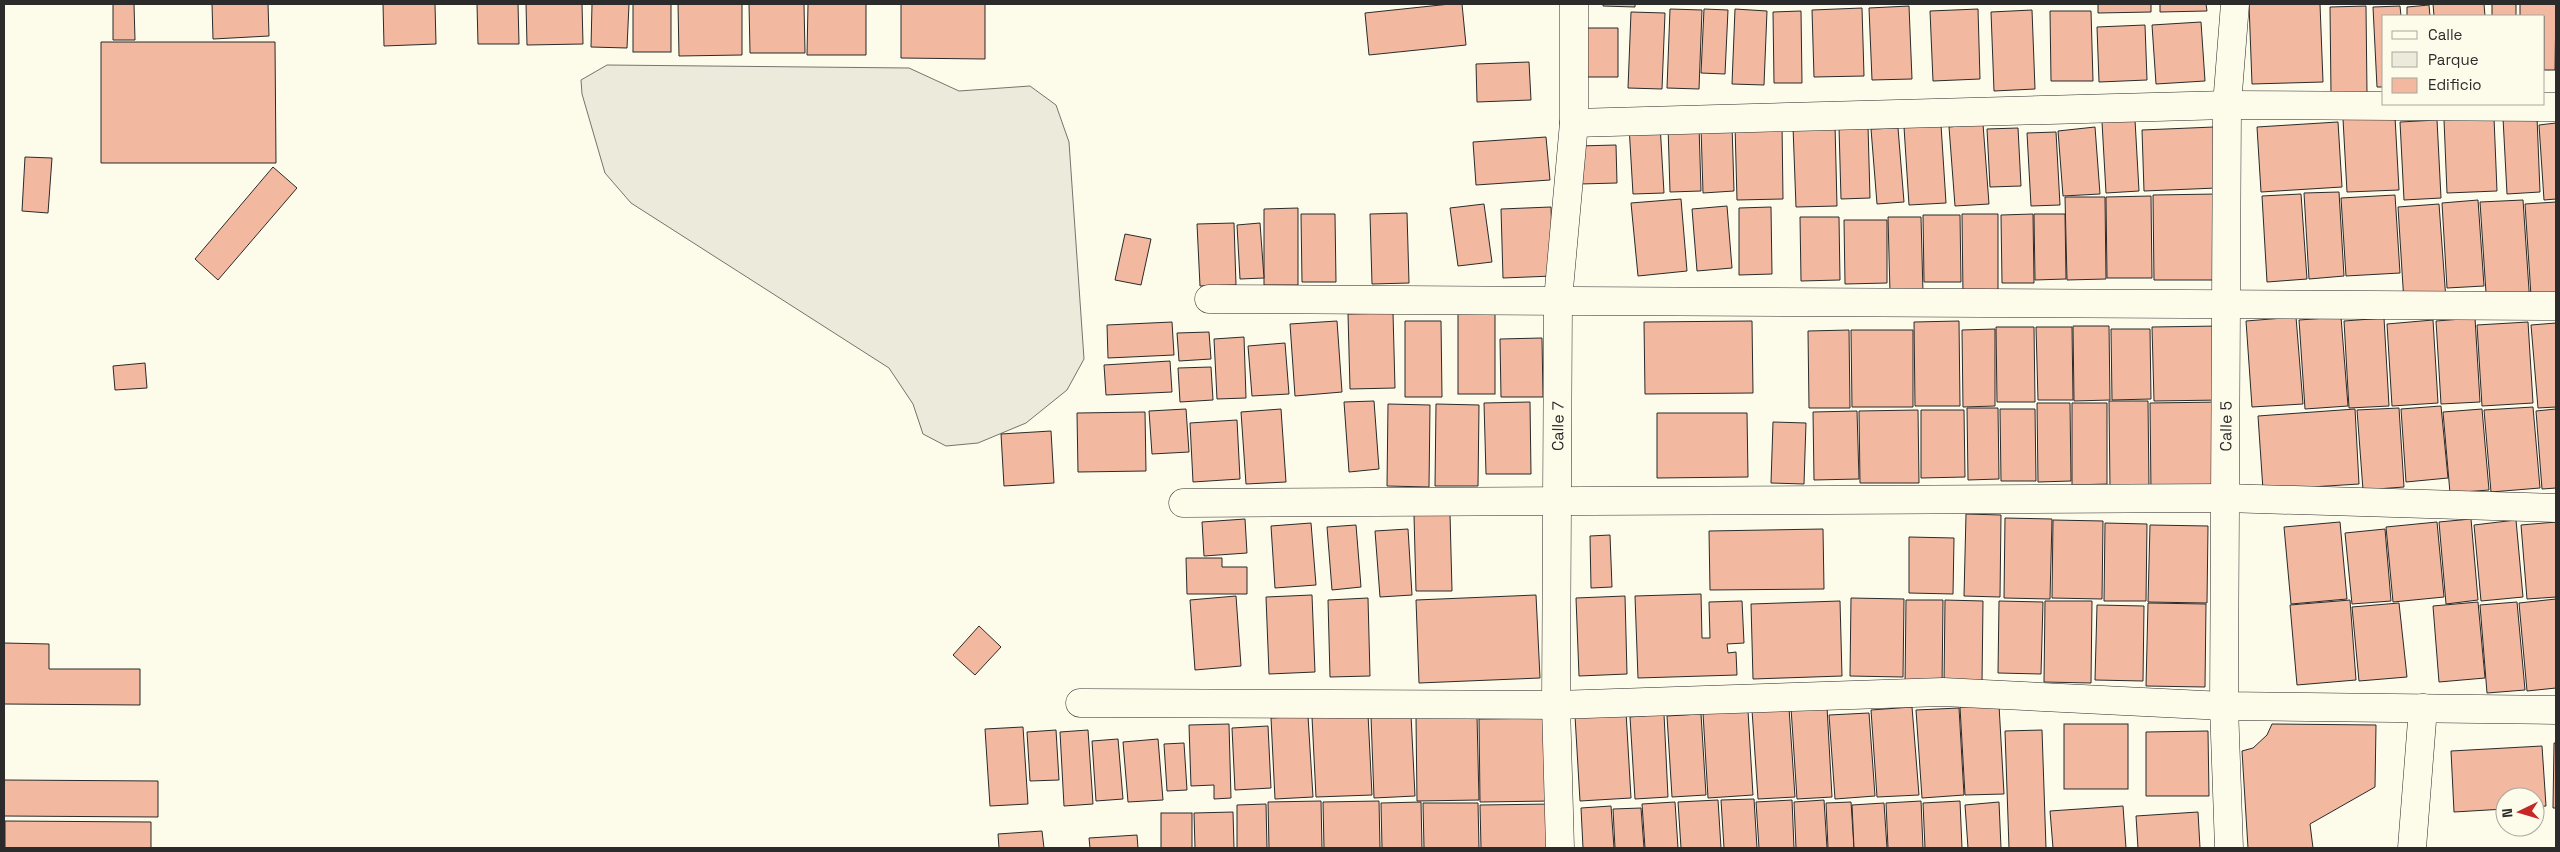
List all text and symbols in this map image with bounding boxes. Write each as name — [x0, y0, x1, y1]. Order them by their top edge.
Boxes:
legend — [2382, 15, 2545, 105]
text: Calle — [2428, 25, 2463, 44]
text: Parque — [2428, 50, 2479, 69]
text: Edificio — [2428, 75, 2482, 94]
street label: Calle 7 — [1547, 401, 1569, 451]
street label: Calle 5 — [2215, 401, 2237, 451]
north arrow — [2495, 787, 2545, 837]
text: N — [2498, 808, 2516, 819]

